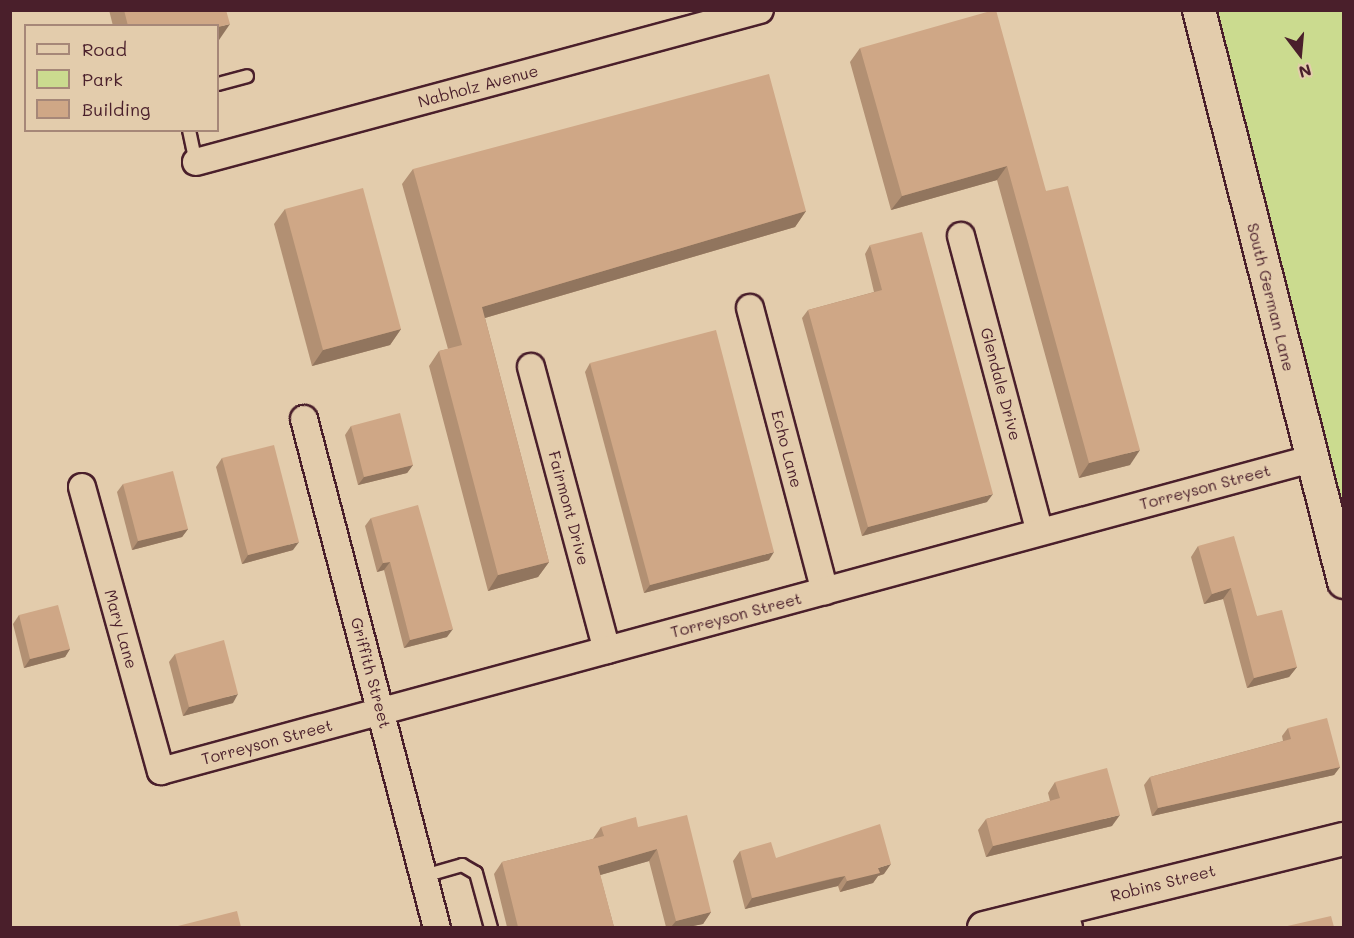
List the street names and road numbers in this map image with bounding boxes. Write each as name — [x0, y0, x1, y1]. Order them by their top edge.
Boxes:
street label: Nabholz Avenue — [416, 61, 540, 111]
street label: South German Lane — [1243, 221, 1299, 373]
street label: Glendale Drive — [977, 325, 1025, 443]
street label: Echo Lane — [767, 408, 807, 490]
street label: Fairmont Drive — [545, 449, 593, 567]
street label: Torreyson Street — [1137, 460, 1273, 514]
street label: Mary Lane — [101, 587, 141, 671]
street label: Torreyson Street — [668, 588, 804, 642]
street label: Griffith Street — [347, 615, 395, 731]
street label: Torreyson Street — [199, 715, 335, 769]
street label: Robins Street — [1109, 861, 1217, 905]

